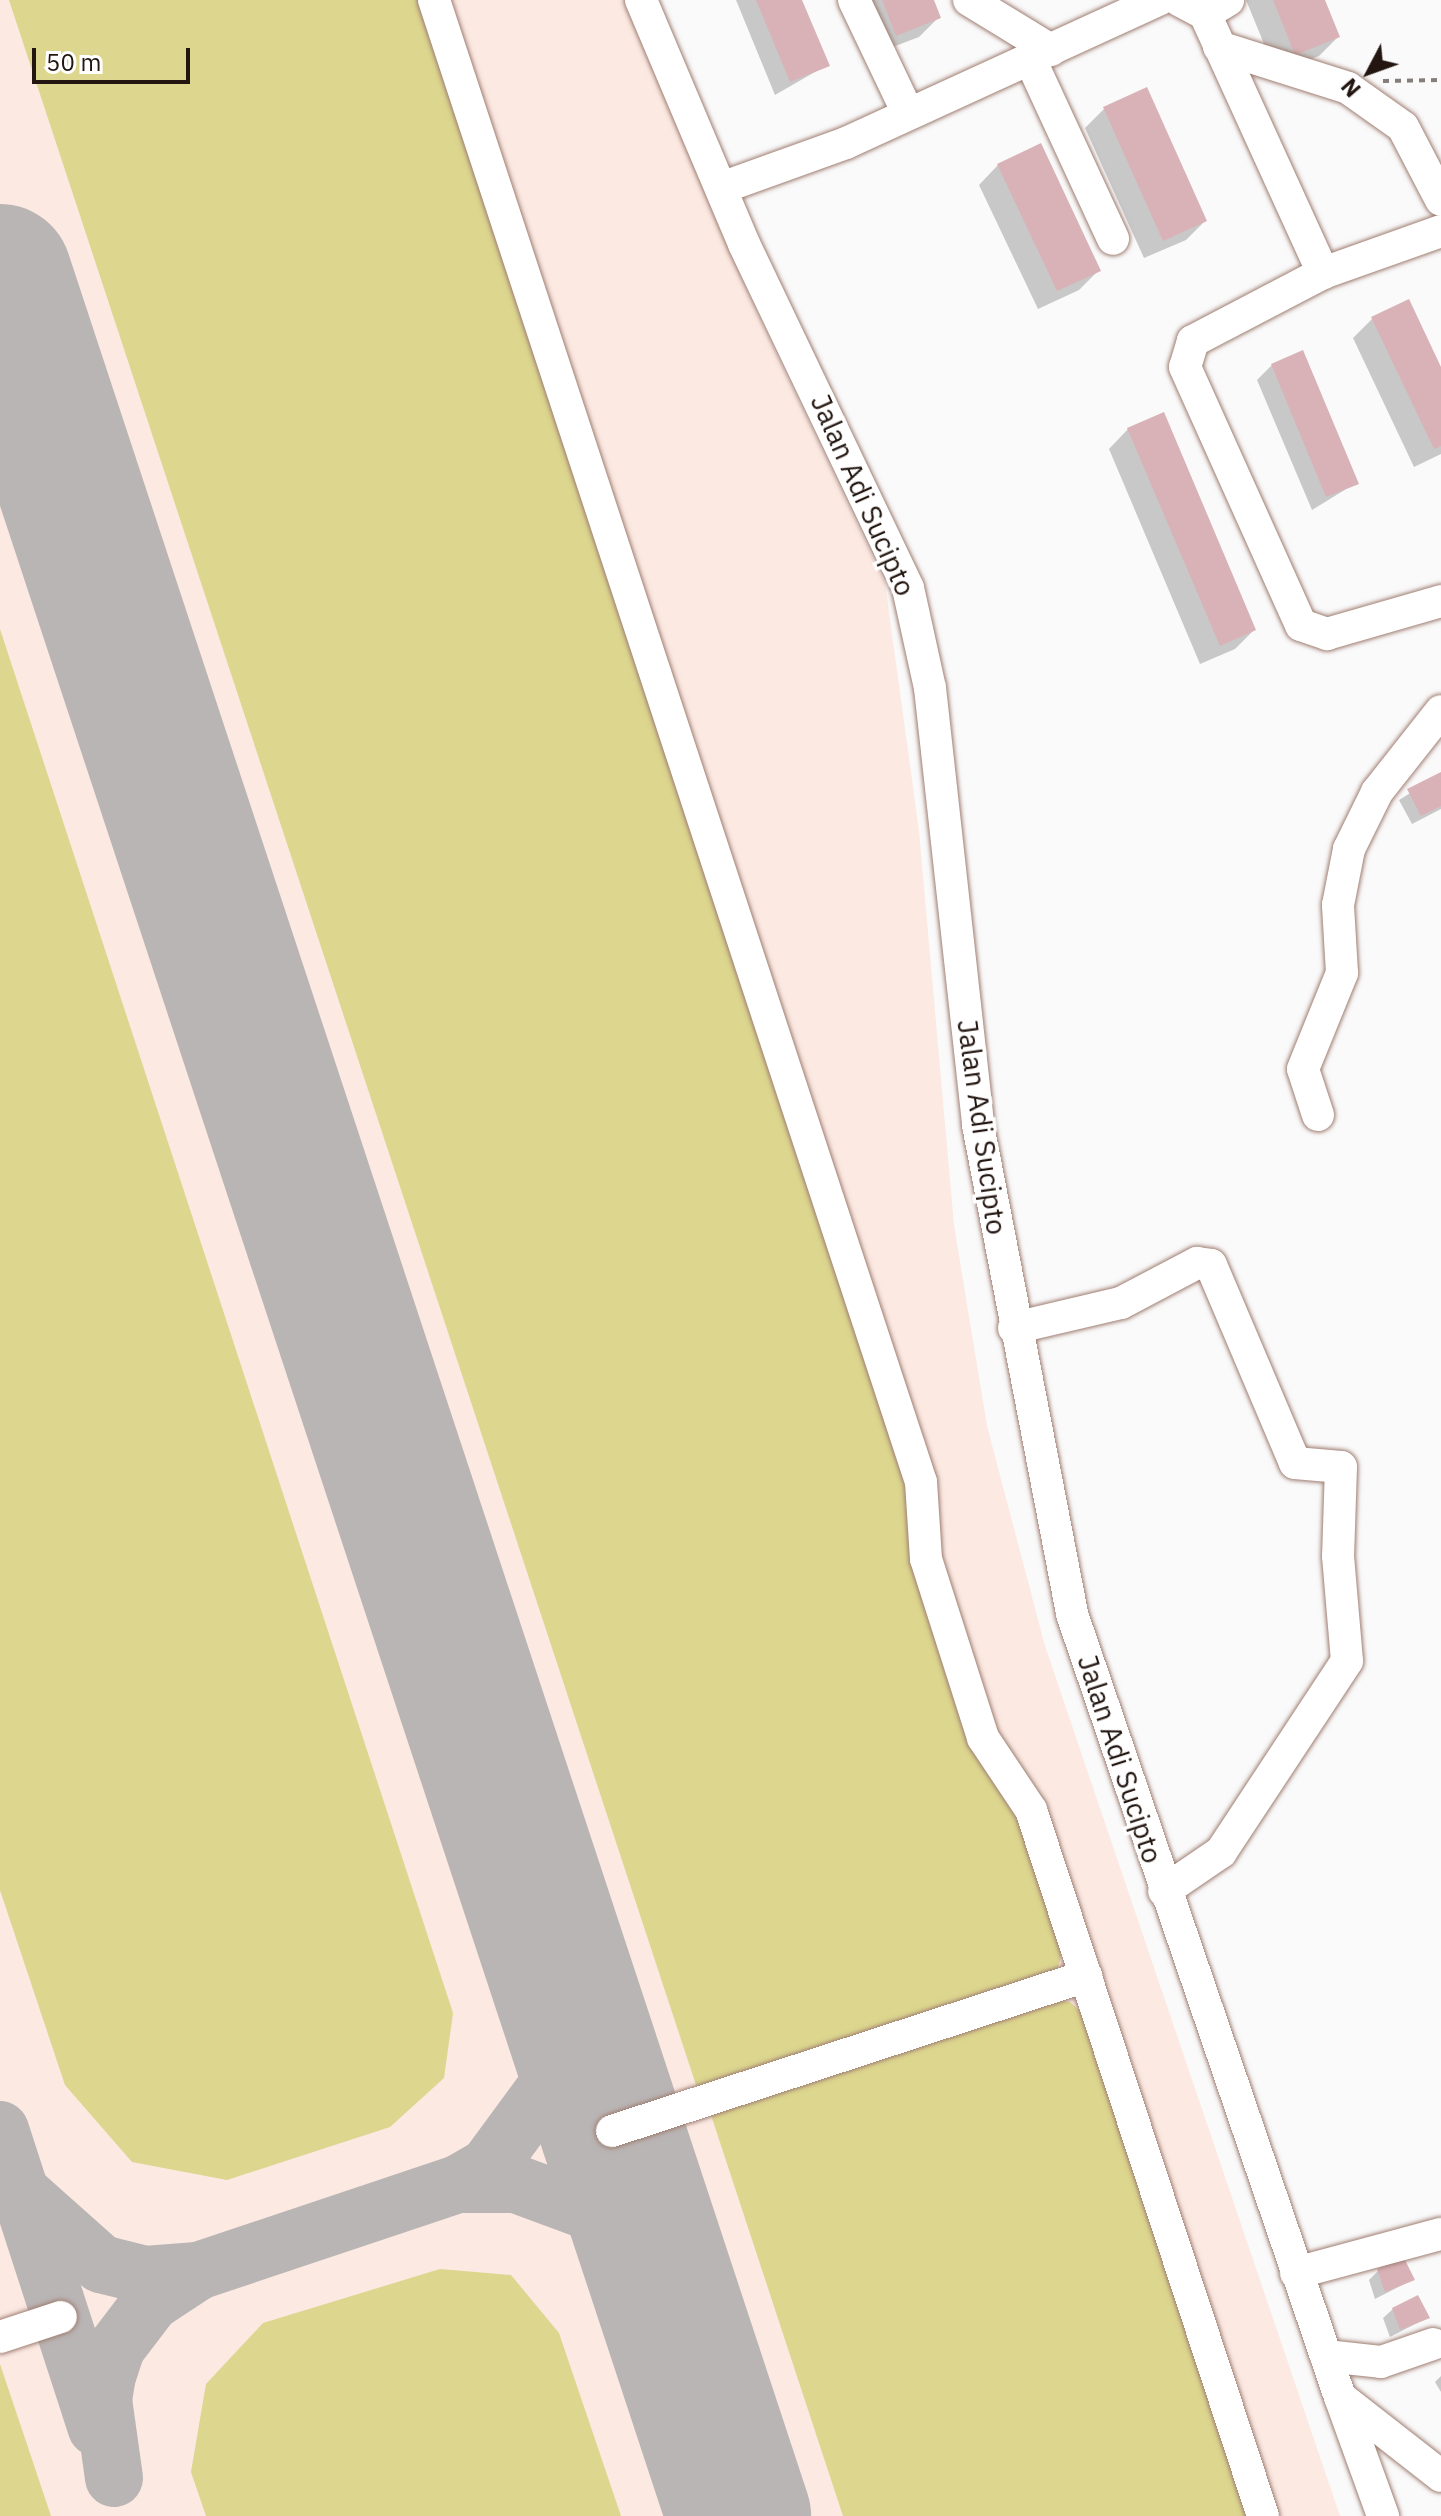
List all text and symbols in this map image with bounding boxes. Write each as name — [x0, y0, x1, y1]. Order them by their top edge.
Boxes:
scale bar — [36, 32, 194, 82]
north arrow — [1329, 32, 1409, 112]
text: 50 m — [46, 46, 101, 78]
text: N — [1334, 73, 1367, 104]
street label: Jalan Adi Sucipto — [804, 389, 922, 601]
street label: Jalan Adi Sucipto — [950, 1017, 1014, 1237]
street label: Jalan Adi Sucipto — [1071, 1651, 1169, 1867]

